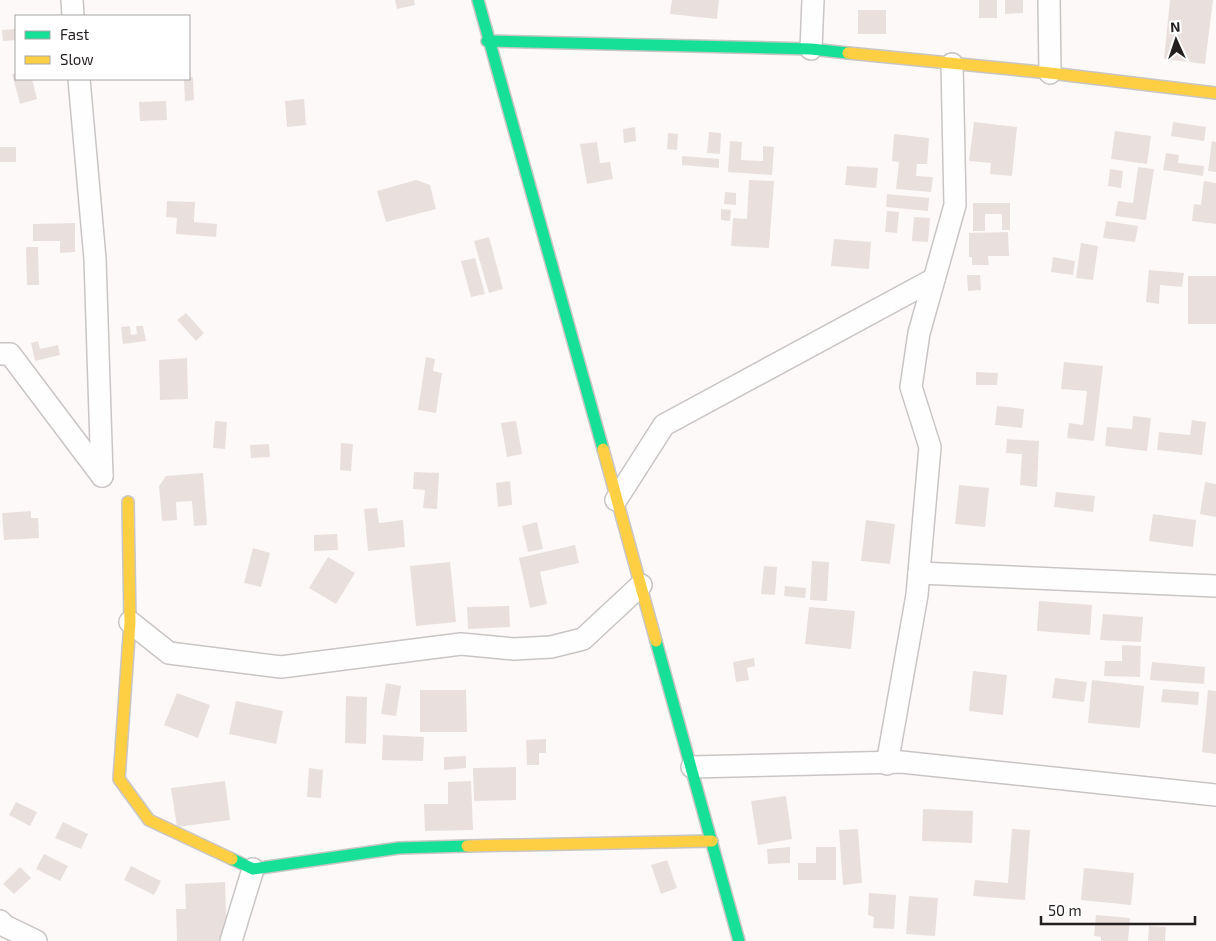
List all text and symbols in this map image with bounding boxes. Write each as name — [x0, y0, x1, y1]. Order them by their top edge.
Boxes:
legend — [15, 15, 190, 80]
north arrow — [1151, 15, 1201, 65]
text: N — [1170, 18, 1181, 35]
text: Fast — [60, 25, 90, 43]
text: Slow — [60, 50, 94, 68]
scale bar — [1041, 894, 1195, 926]
text: 50 m — [1048, 901, 1082, 919]

